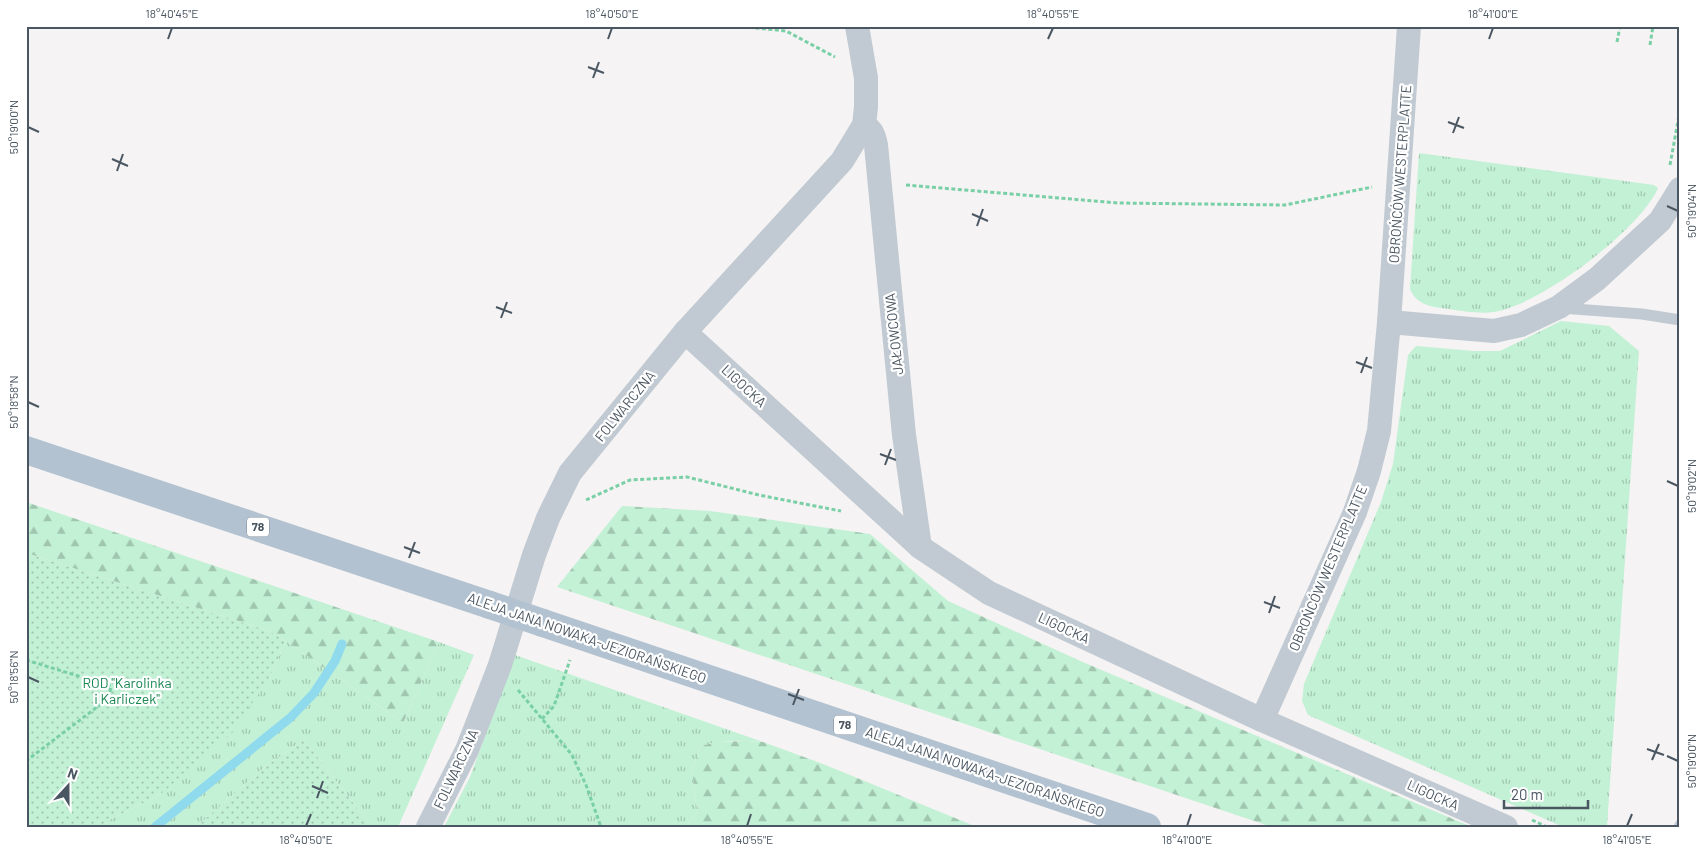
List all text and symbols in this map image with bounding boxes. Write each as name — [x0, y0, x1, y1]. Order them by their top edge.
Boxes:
text: 18°40'45"E — [145, 6, 199, 20]
text: 18°40'50"E — [585, 6, 639, 20]
text: 18°40'55"E — [1027, 6, 1079, 20]
text: 18°41'00"E — [1468, 6, 1518, 20]
street label: OBROŃCÓW WESTERPLATTE — [1385, 84, 1414, 264]
text: 50°19'00"N — [6, 100, 20, 154]
text: 50°19'04"N — [1684, 184, 1698, 238]
street label: JAŁOWCOWA — [881, 292, 906, 376]
street label: LIGOCKA — [719, 361, 771, 411]
street label: FOLWARCZNA — [591, 366, 659, 445]
text: 50°18'58"N — [6, 375, 20, 429]
text: 50°19'02"N — [1684, 459, 1698, 513]
street label: OBROŃCÓW WESTERPLATTE — [1285, 482, 1370, 653]
road number: 78 — [247, 518, 269, 536]
street label: ALEJA JANA NOWAKA-JEZIORAŃSKIEGO — [466, 589, 709, 686]
street label: LIGOCKA — [1036, 608, 1093, 647]
text: 50°18'56"N — [6, 650, 20, 704]
park label: ROD "Karolinka i Karliczek" — [82, 674, 172, 707]
road number: 78 — [834, 716, 856, 734]
street label: ALEJA JANA NOWAKA-JEZIORAŃSKIEGO — [864, 723, 1107, 820]
street label: FOLWARCZNA — [430, 726, 482, 812]
text: 50°19'00"N — [1684, 734, 1698, 788]
north arrow — [42, 760, 92, 810]
text: N — [65, 764, 80, 783]
street label: LIGOCKA — [1405, 776, 1462, 814]
scale bar — [1504, 778, 1587, 810]
text: 20 m — [1511, 785, 1543, 803]
text: 18°40'50"E — [279, 832, 333, 846]
text: 18°40'55"E — [721, 832, 773, 846]
text: 18°41'00"E — [1162, 832, 1212, 846]
text: 18°41'05"E — [1602, 832, 1652, 846]

